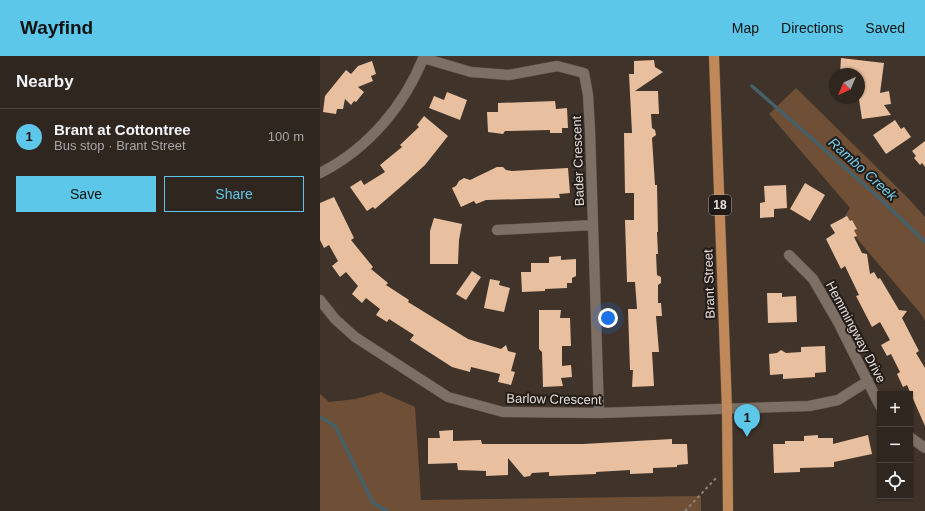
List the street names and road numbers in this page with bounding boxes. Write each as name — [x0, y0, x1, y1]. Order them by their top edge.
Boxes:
street label: Bader Crescent — [569, 115, 587, 206]
road number: 18 — [709, 195, 731, 215]
street label: Brant Street — [700, 249, 718, 319]
street label: Hemmingway Drive — [823, 279, 889, 385]
street label: Barlow Crescent — [506, 391, 602, 407]

